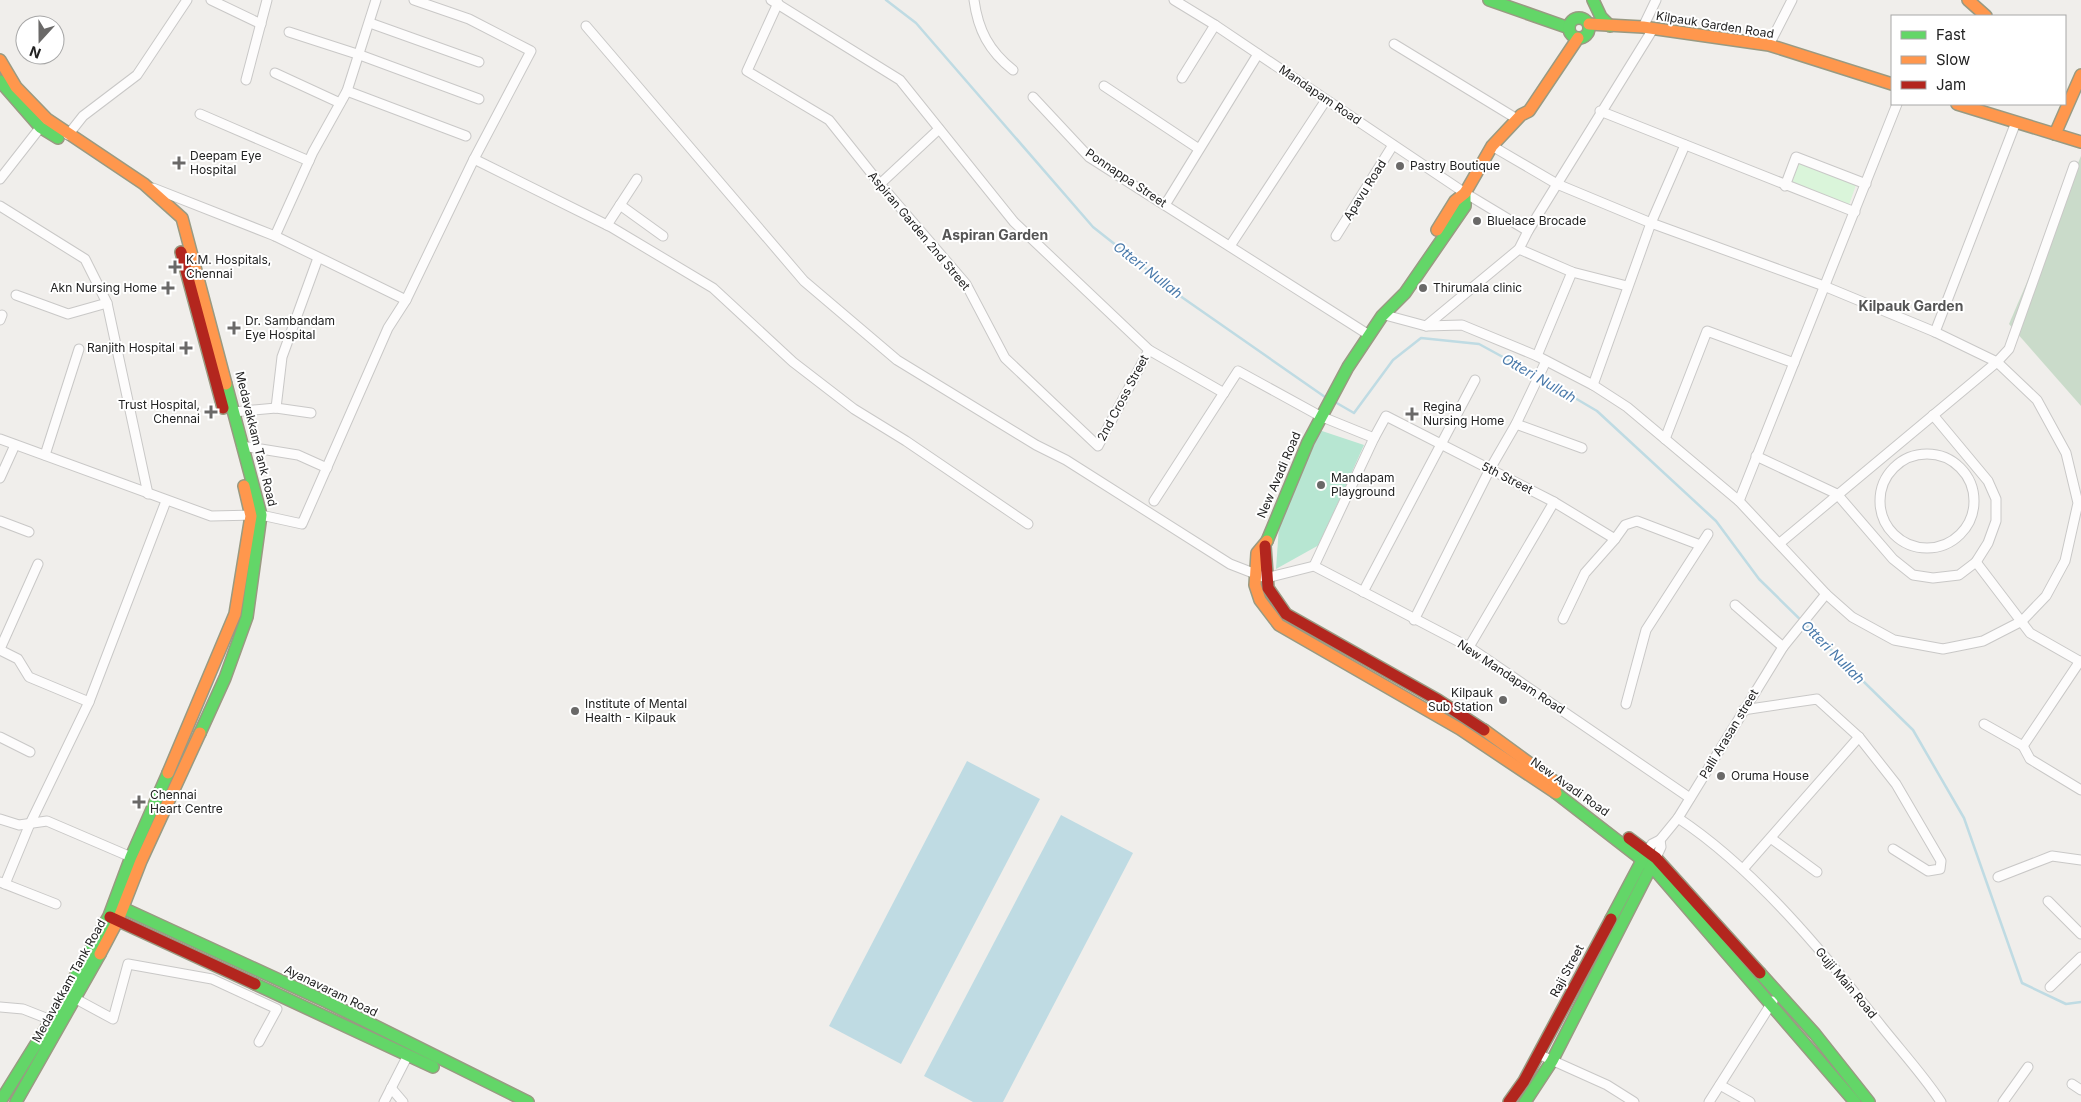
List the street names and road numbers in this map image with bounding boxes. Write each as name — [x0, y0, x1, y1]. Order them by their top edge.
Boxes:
street label: Kilpauk Garden Road — [1655, 8, 1775, 41]
street label: Mandapam Road — [1276, 62, 1364, 128]
street label: Ponnappa Street — [1083, 145, 1170, 210]
street label: Apavu Road — [1340, 157, 1389, 223]
street label: Aspiran Garden 2nd Street — [865, 168, 974, 293]
street label: 2nd Cross Street — [1094, 352, 1152, 443]
street label: Medavakkam Tank Road — [232, 370, 281, 508]
street label: New Avadi Road — [1254, 429, 1304, 520]
street label: 5th Street — [1479, 458, 1535, 497]
street label: New Mandapam Road — [1455, 636, 1568, 717]
street label: Palli Arasan street — [1696, 686, 1761, 781]
street label: New Avadi Road — [1528, 754, 1612, 819]
street label: Medavakkam Tank Road — [28, 917, 109, 1045]
street label: Raji Street — [1546, 942, 1587, 1000]
street label: Gujji Main Road — [1812, 944, 1880, 1021]
street label: Ayanavaram Road — [282, 961, 380, 1020]

